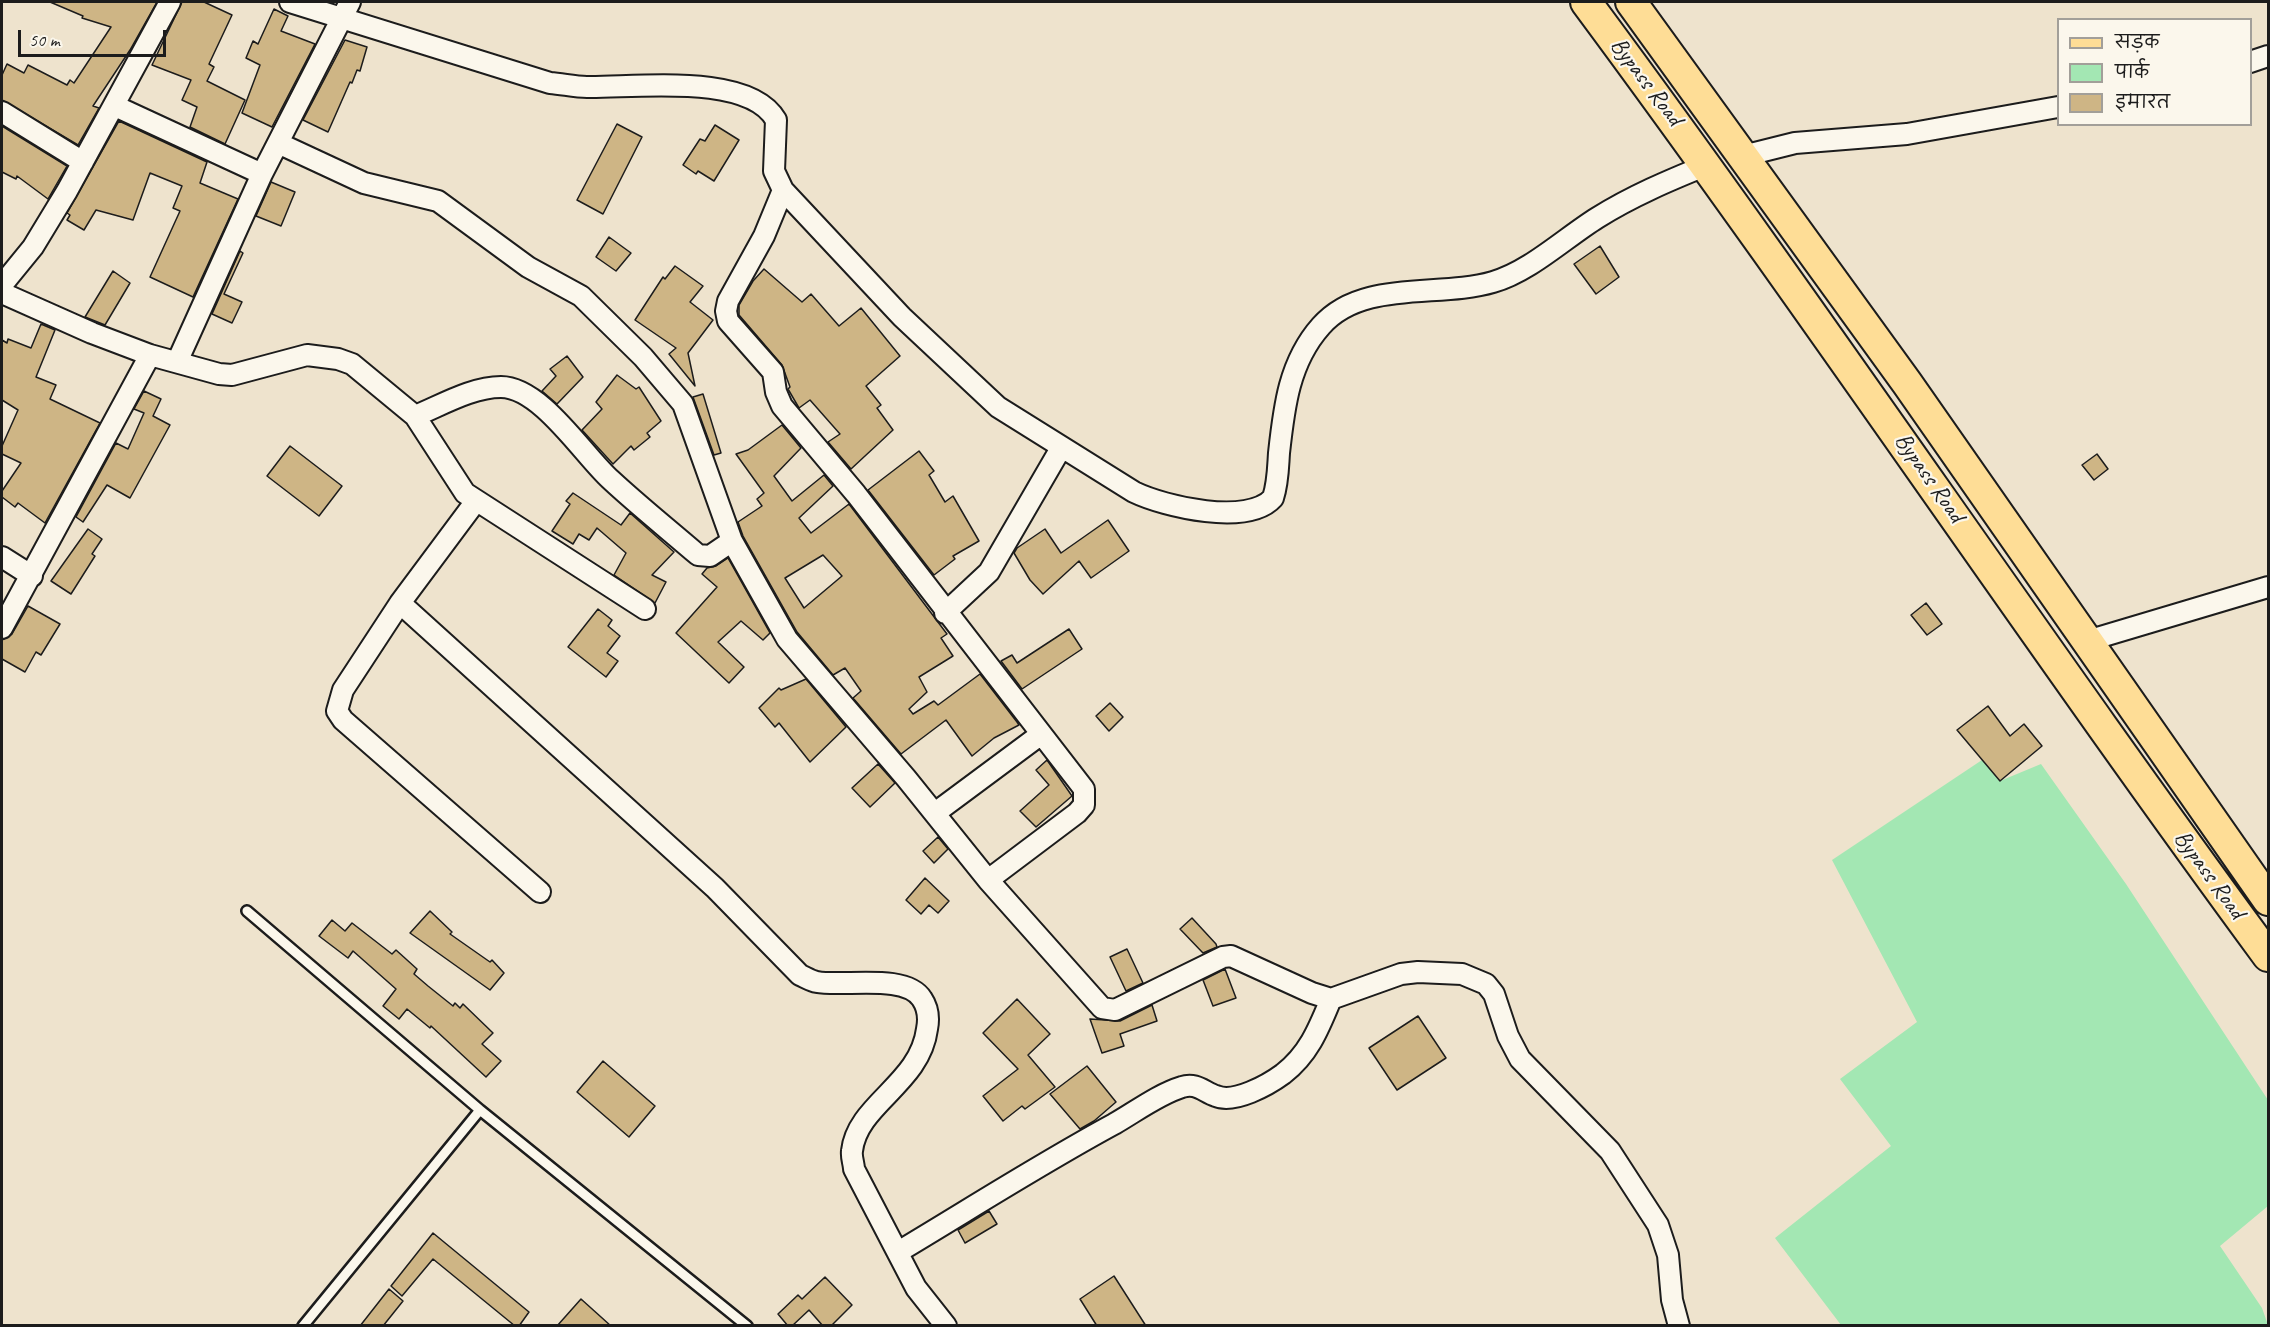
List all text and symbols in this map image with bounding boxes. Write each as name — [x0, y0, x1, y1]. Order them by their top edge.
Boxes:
scale bar — [21, 18, 170, 56]
legend — [2057, 18, 2252, 126]
text: 50 m — [29, 29, 60, 51]
text: सड़क — [2115, 31, 2159, 53]
street label: Bypass Road — [1604, 32, 1688, 132]
text: पार्क — [2115, 61, 2149, 83]
text: इमारत — [2115, 91, 2170, 113]
street label: Bypass Road — [1888, 428, 1970, 528]
street label: Bypass Road — [2167, 825, 2251, 925]

